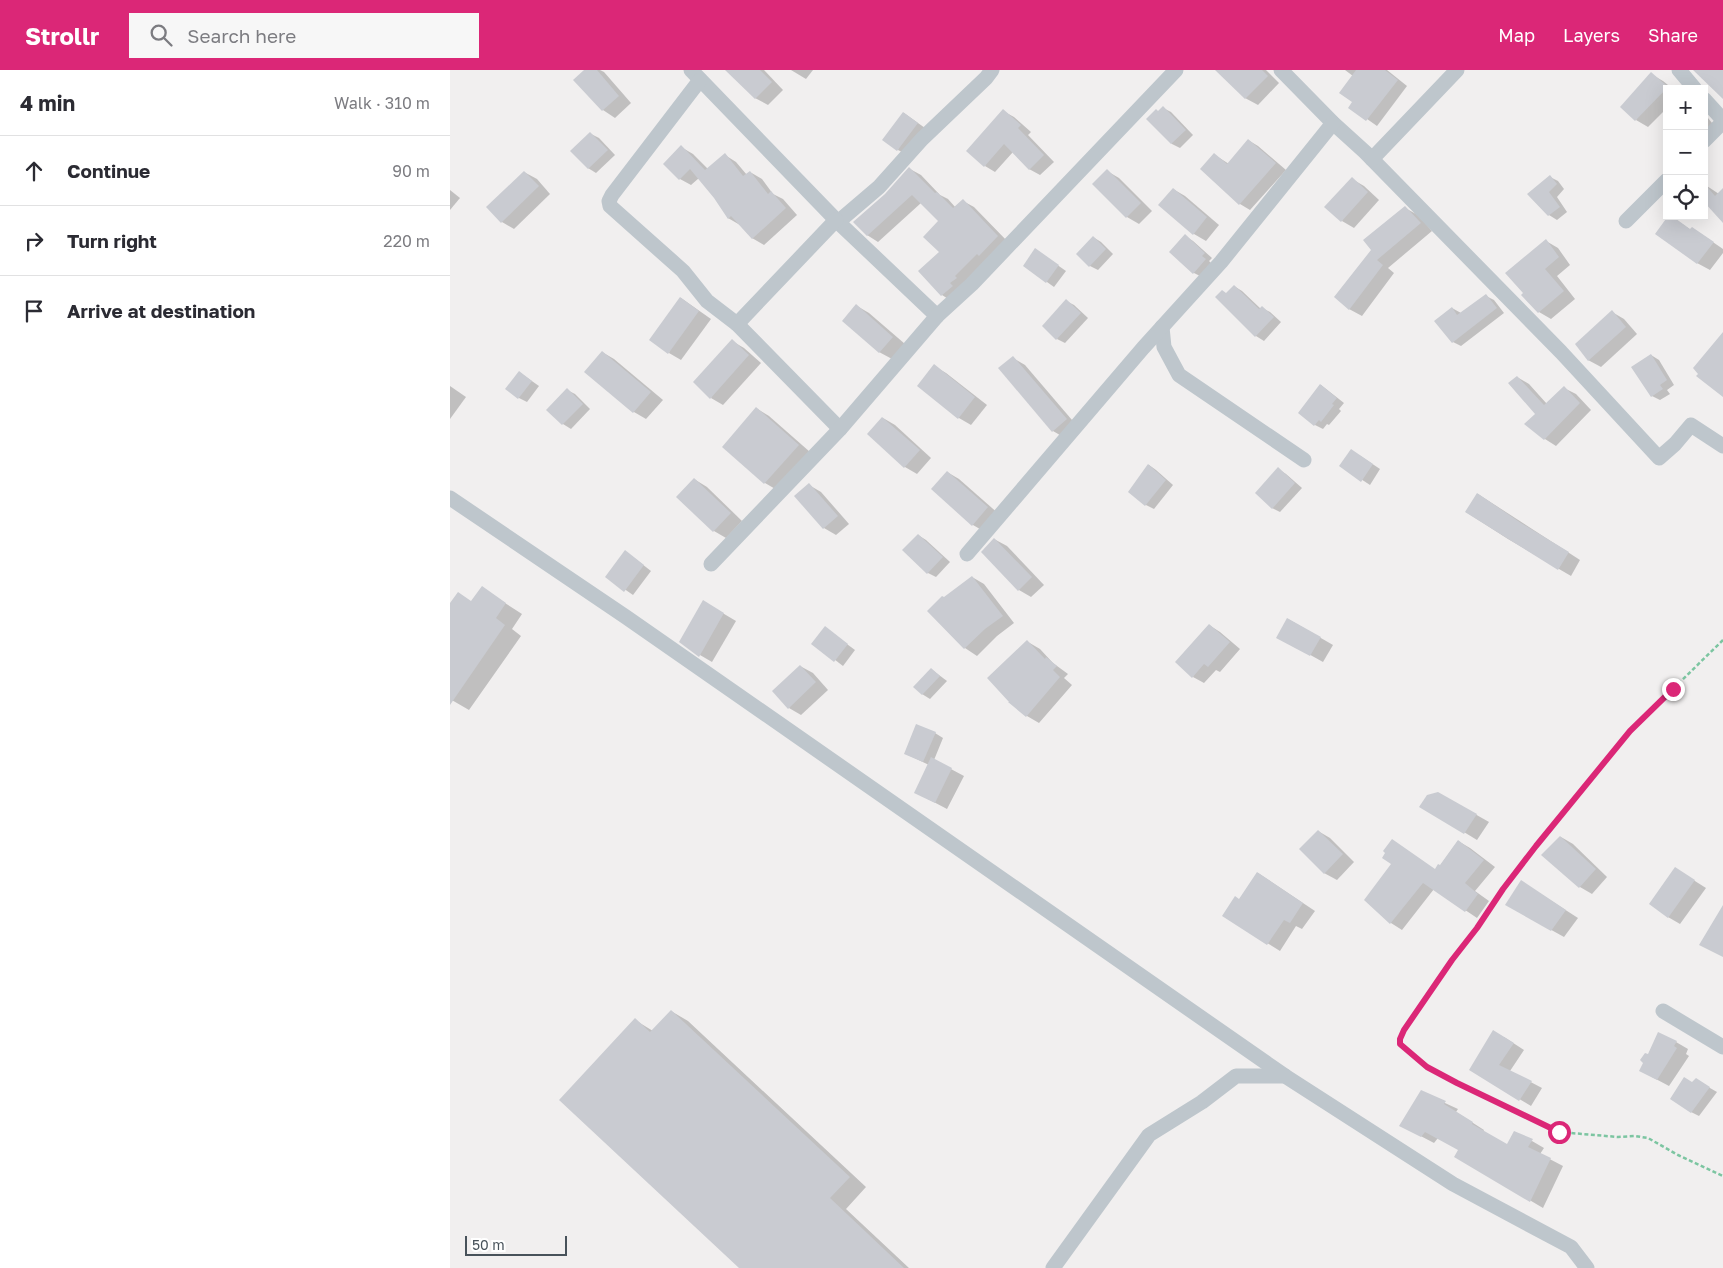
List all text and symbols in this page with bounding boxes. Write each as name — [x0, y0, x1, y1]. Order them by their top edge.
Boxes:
search box — [129, 13, 479, 58]
text: Strollr — [25, 21, 99, 50]
icon: search — [147, 21, 175, 49]
text: Search here — [187, 24, 296, 47]
text: Map — [1498, 24, 1535, 46]
text: Layers — [1563, 24, 1620, 46]
text: Share — [1648, 24, 1698, 46]
map controls — [1663, 85, 1708, 220]
button: + — [1663, 85, 1708, 130]
text: 4 min — [20, 90, 75, 116]
text: Walk · 310 m — [334, 93, 430, 113]
button: − — [1663, 130, 1708, 175]
icon: ahead — [20, 157, 48, 185]
text: Continue — [67, 159, 150, 182]
text: 90 m — [392, 161, 430, 181]
button: locate — [1663, 175, 1708, 220]
icon: right — [20, 227, 48, 255]
text: Turn right — [67, 229, 157, 252]
text: 220 m — [383, 231, 430, 251]
icon: arrive — [20, 297, 48, 325]
text: Arrive at destination — [67, 299, 255, 322]
route end — [1662, 678, 1685, 701]
route start — [1548, 1121, 1571, 1144]
scale bar — [465, 1233, 568, 1256]
text: 50 m — [472, 1236, 505, 1253]

